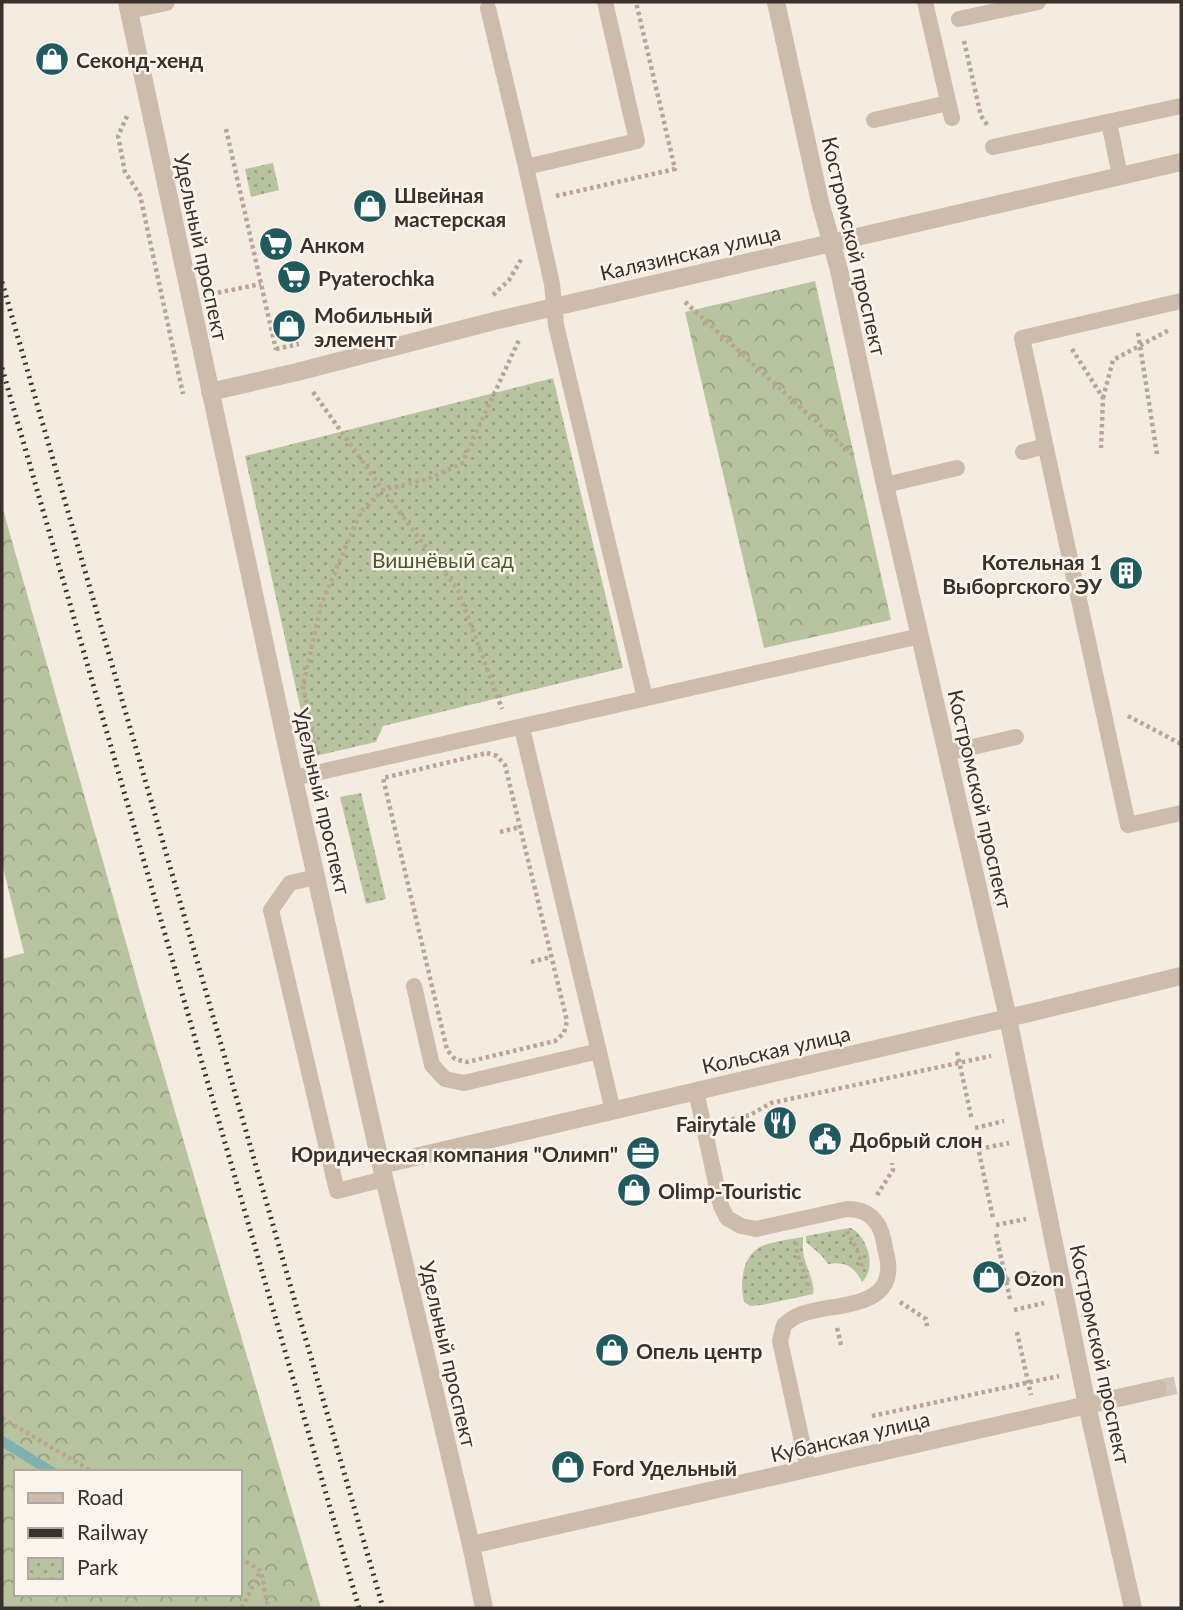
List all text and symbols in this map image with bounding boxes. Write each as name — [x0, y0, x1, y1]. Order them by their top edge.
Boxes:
shop icon: Секонд-хенд — [33, 40, 71, 78]
place label: Секонд-хенд — [76, 47, 203, 72]
street label: Костромской проспект — [818, 134, 892, 358]
street label: Удельный проспект — [170, 151, 234, 343]
place label: Швейная мастерская — [394, 182, 506, 231]
shop icon: Швейная мастерская — [351, 187, 389, 225]
street label: Калязинская улица — [597, 219, 783, 285]
supermarket icon: Анком — [257, 225, 295, 263]
place label: Анком — [299, 232, 365, 257]
supermarket icon: Pyaterochka — [275, 258, 313, 296]
place label: Pyaterochka — [318, 265, 435, 290]
place label: Мобильный элемент — [314, 302, 433, 351]
shop icon: Мобильный элемент — [270, 307, 308, 345]
park label: Вишнёвый сад — [372, 547, 514, 572]
place label: Котельная 1 Выборгского ЭУ — [942, 549, 1102, 598]
building icon: Котельная 1 Выборгского ЭУ — [1107, 554, 1145, 592]
street label: Костромской проспект — [944, 687, 1018, 911]
street label: Удельный проспект — [289, 705, 357, 897]
street label: Кольская улица — [699, 1020, 853, 1078]
restaurant icon: Fairytale — [761, 1104, 799, 1142]
place label: Fairytale — [676, 1111, 756, 1136]
public building icon: Добрый слон — [806, 1120, 844, 1158]
place label: Добрый слон — [850, 1127, 982, 1152]
office icon: Юридическая компания "Олимп" — [624, 1134, 662, 1172]
place label: Юридическая компания "Олимп" — [291, 1141, 618, 1166]
shop icon: Olimp-Touristic — [615, 1171, 653, 1209]
place label: Olimp-Touristic — [658, 1178, 801, 1203]
street label: Костромской проспект — [1065, 1242, 1137, 1467]
street label: Удельный проспект — [415, 1258, 483, 1450]
shop icon: Ozon — [970, 1258, 1008, 1296]
place label: Ozon — [1014, 1265, 1064, 1290]
shop icon: Опель центр — [593, 1331, 631, 1369]
place label: Опель центр — [636, 1338, 763, 1363]
street label: Кубанская улица — [768, 1406, 932, 1466]
shop icon: Ford Удельный — [549, 1448, 587, 1486]
place label: Ford Удельный — [592, 1455, 737, 1480]
legend — [14, 1470, 242, 1596]
text: Road — [77, 1484, 124, 1509]
text: Railway — [77, 1519, 148, 1544]
text: Park — [77, 1554, 118, 1579]

